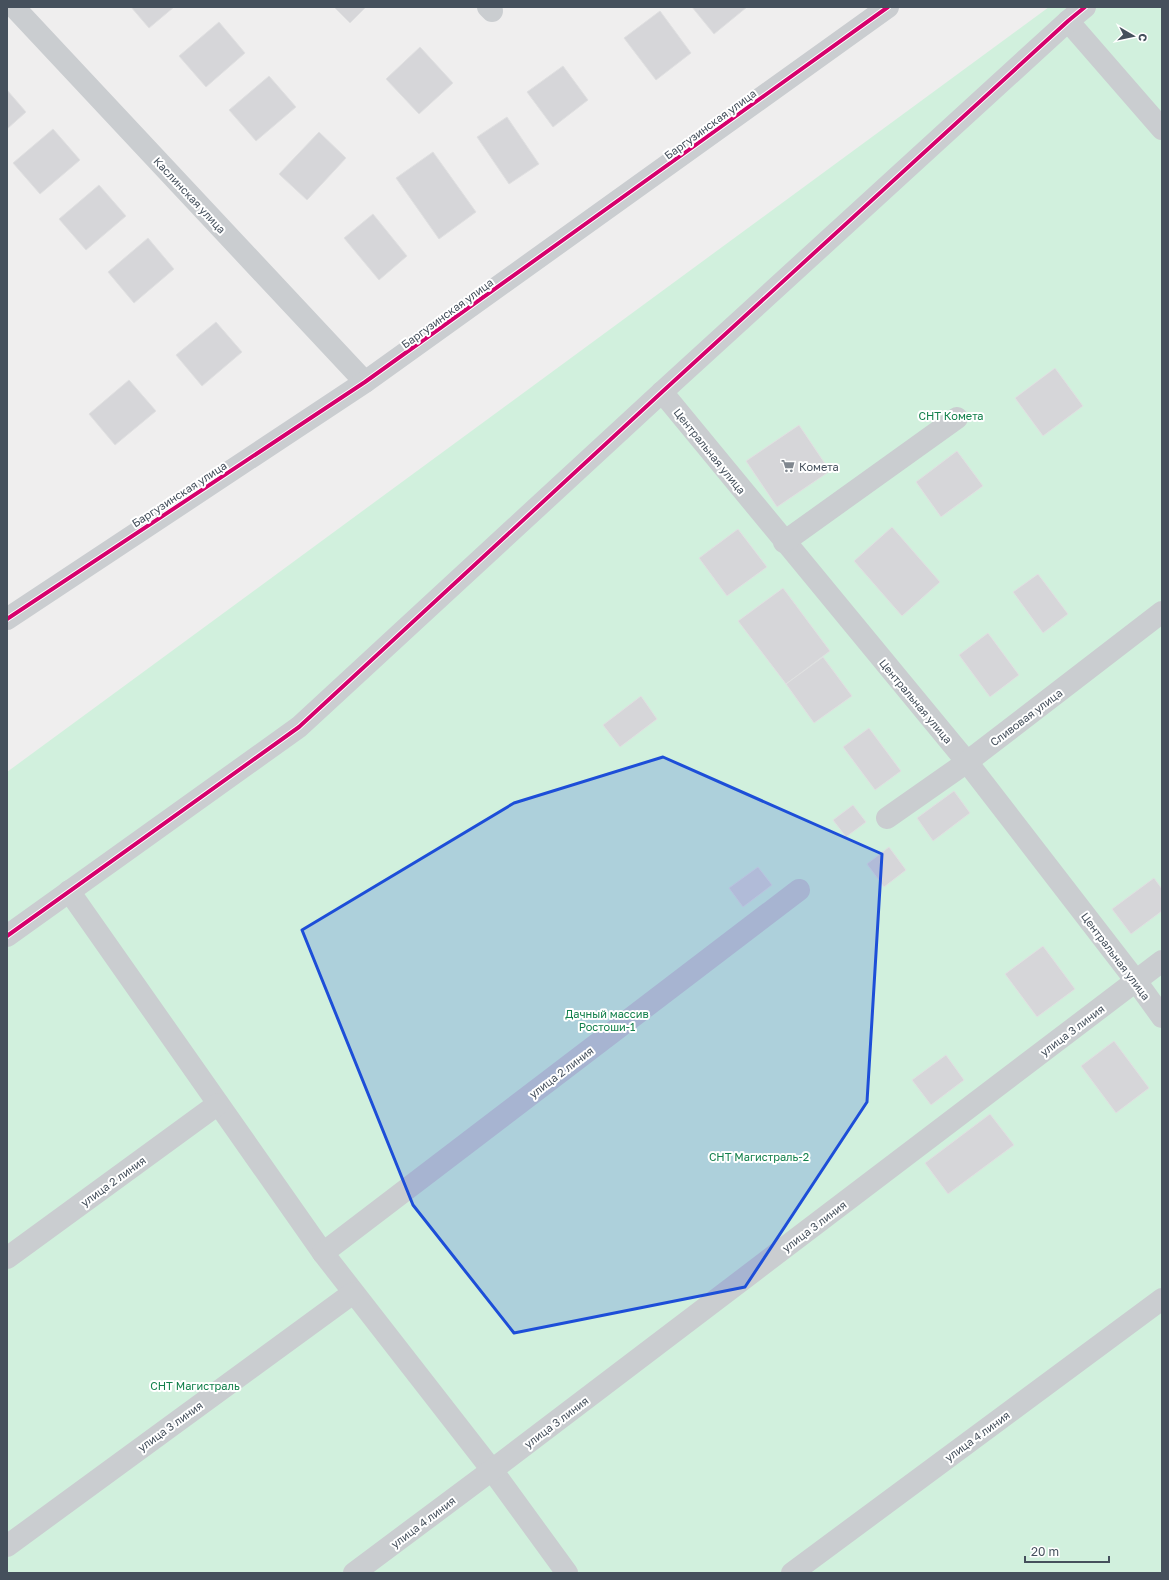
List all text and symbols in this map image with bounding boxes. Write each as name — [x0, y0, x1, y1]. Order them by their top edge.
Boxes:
north arrow — [1113, 16, 1153, 56]
text: С — [1136, 33, 1150, 43]
street label: Баргузинская улица — [662, 86, 758, 162]
street label: Каслинская улица — [151, 154, 229, 236]
street label: Баргузинская улица — [399, 275, 495, 351]
street label: Центральная улица — [672, 406, 748, 496]
park label: СНТ Комета — [918, 409, 984, 422]
street label: Баргузинская улица — [129, 458, 229, 530]
supermarket icon: Комета — [780, 458, 796, 474]
place label: Комета — [799, 460, 839, 473]
street label: Центральная улица — [877, 656, 955, 746]
street label: Сливовая улица — [987, 686, 1065, 748]
street label: Центральная улица — [1079, 910, 1153, 1002]
street label: улица 3 линия — [1037, 1002, 1107, 1058]
park label: Дачный массив Ростоши-1 — [565, 1007, 649, 1033]
street label: улица 2 линия — [526, 1044, 596, 1100]
park label: СНТ Магистраль-2 — [709, 1150, 809, 1163]
street label: улица 2 линия — [78, 1153, 148, 1209]
street label: улица 3 линия — [779, 1198, 849, 1254]
park label: СНТ Магистраль — [150, 1379, 240, 1392]
street label: улица 3 линия — [521, 1394, 591, 1450]
street label: улица 3 линия — [135, 1398, 205, 1454]
street label: улица 4 линия — [942, 1408, 1012, 1464]
street label: улица 4 линия — [388, 1494, 458, 1550]
scale bar — [1025, 1538, 1109, 1564]
text: 20 m — [1031, 1544, 1059, 1559]

